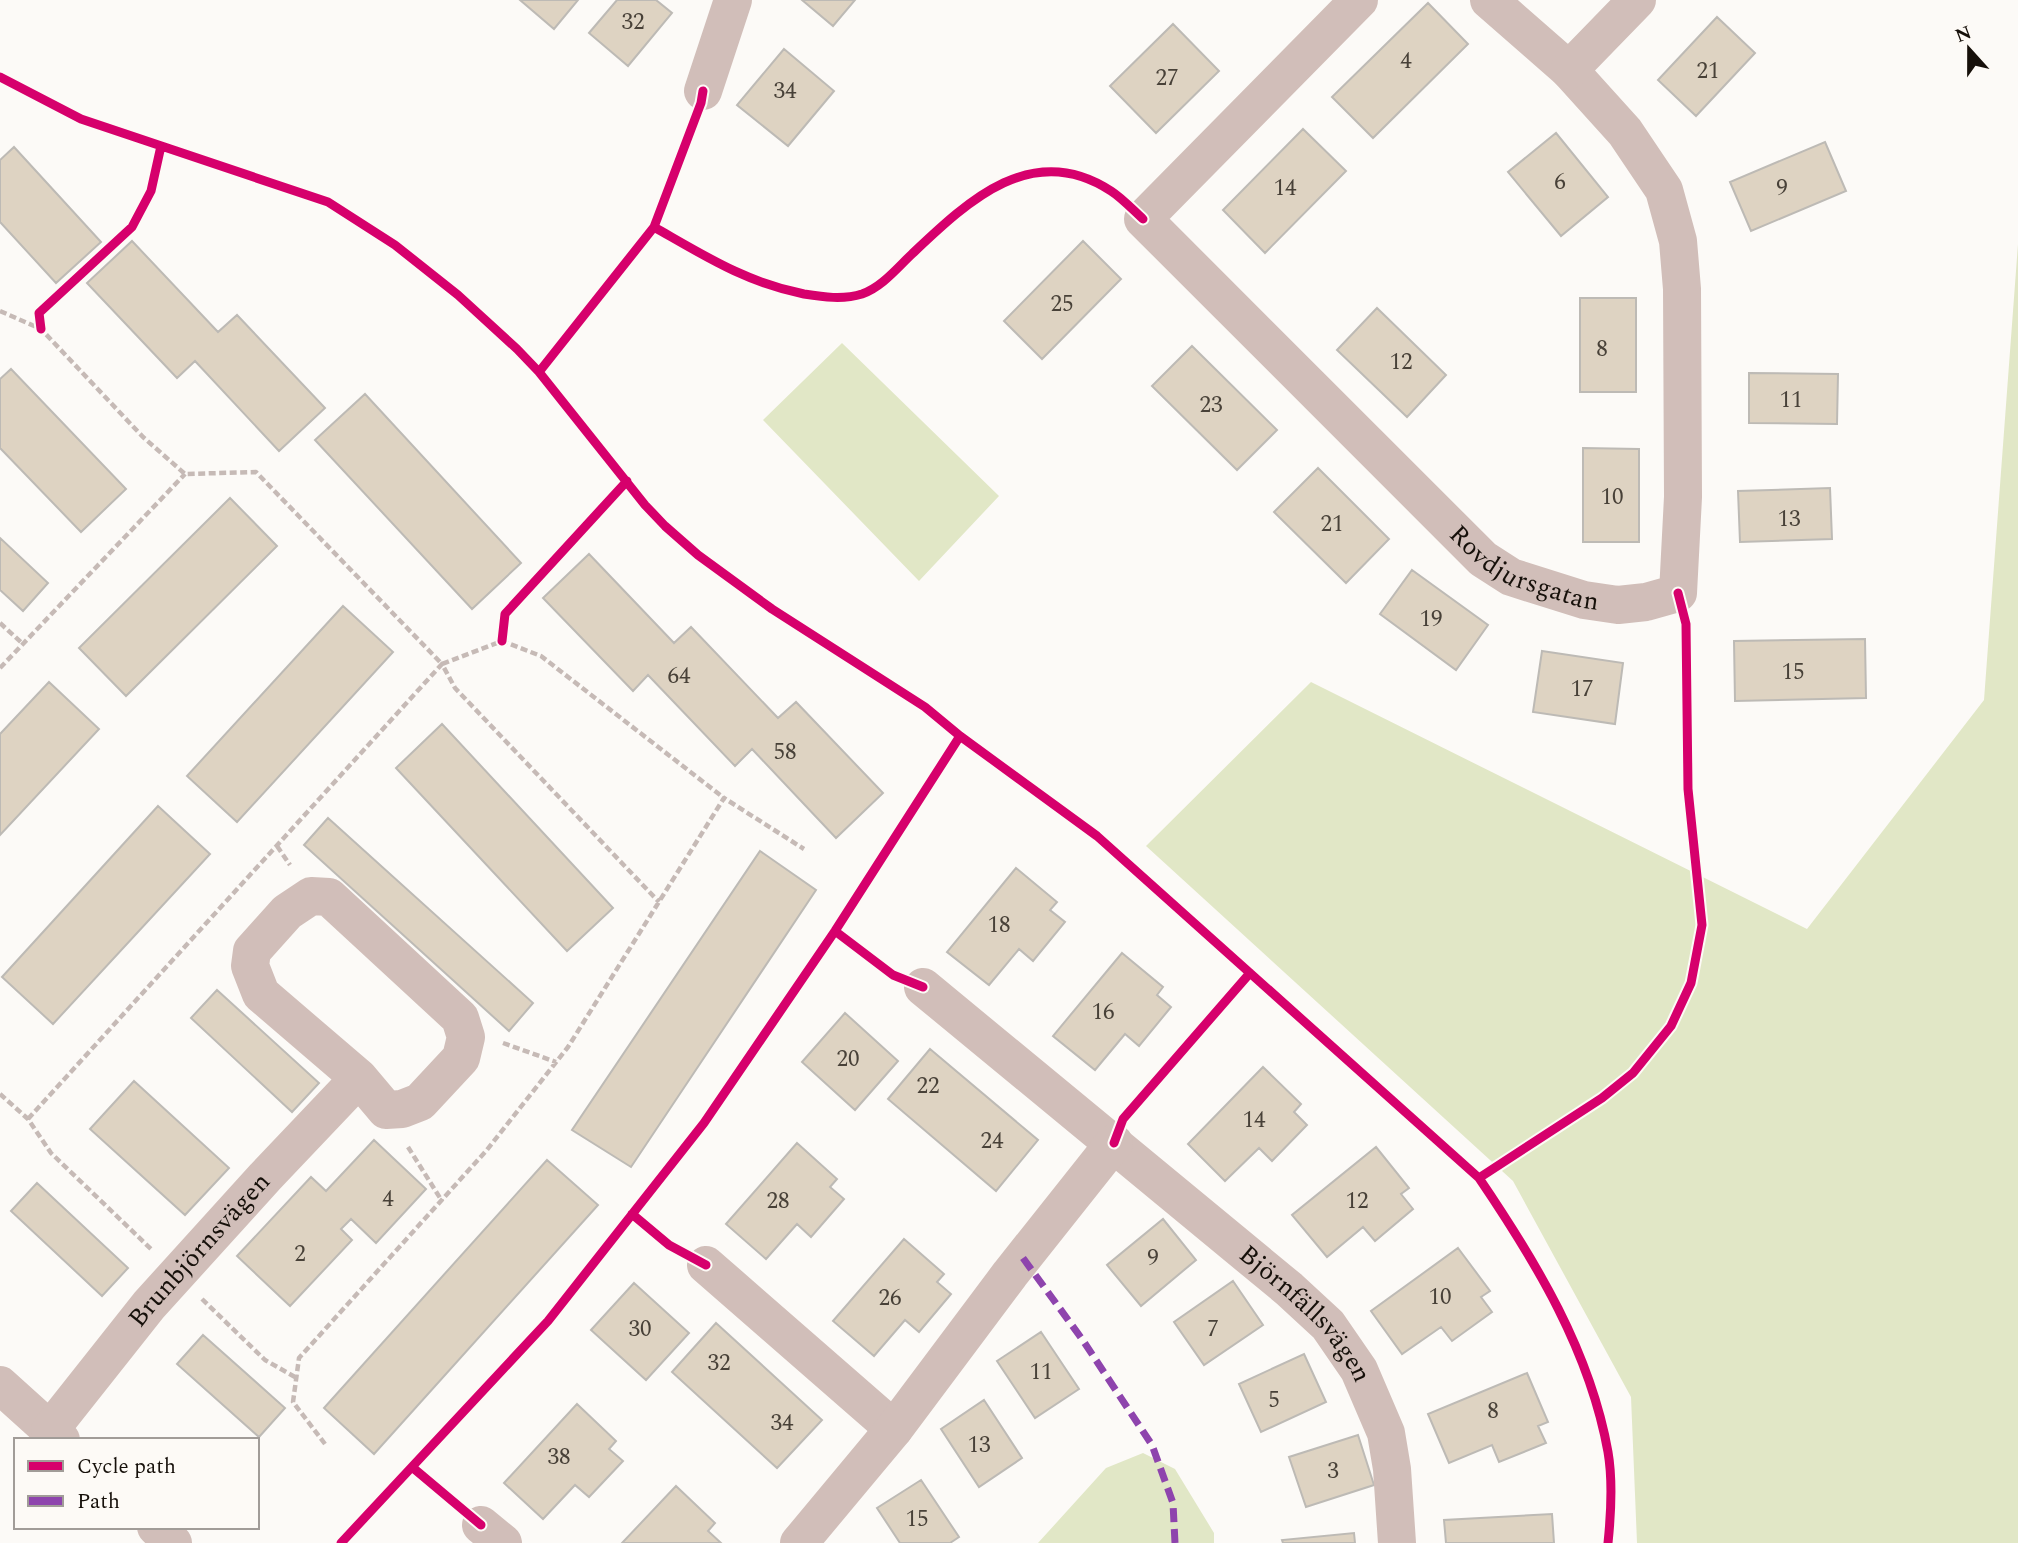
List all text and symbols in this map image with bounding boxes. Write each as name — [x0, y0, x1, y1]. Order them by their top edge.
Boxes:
house number: 32 — [622, 5, 645, 40]
north arrow — [1934, 14, 2004, 84]
text: N — [1951, 18, 1976, 51]
house number: 4 — [1400, 44, 1412, 79]
house number: 21 — [1697, 54, 1720, 89]
house number: 27 — [1156, 61, 1179, 96]
house number: 34 — [774, 74, 797, 109]
house number: 6 — [1554, 165, 1566, 200]
house number: 14 — [1274, 171, 1297, 206]
house number: 9 — [1776, 171, 1788, 206]
house number: 25 — [1051, 287, 1074, 322]
house number: 8 — [1596, 332, 1608, 367]
house number: 12 — [1390, 345, 1413, 380]
house number: 11 — [1780, 383, 1803, 418]
house number: 23 — [1200, 388, 1223, 423]
house number: 10 — [1601, 480, 1624, 515]
house number: 13 — [1778, 502, 1801, 537]
house number: 21 — [1321, 507, 1344, 542]
street label: Rovdjursgatan — [1440, 516, 1602, 622]
house number: 19 — [1420, 602, 1443, 637]
house number: 15 — [1782, 655, 1805, 690]
house number: 64 — [668, 659, 691, 694]
house number: 17 — [1571, 672, 1594, 707]
house number: 58 — [774, 735, 797, 770]
house number: 18 — [988, 908, 1011, 943]
house number: 16 — [1092, 995, 1115, 1030]
house number: 20 — [837, 1042, 860, 1077]
house number: 22 — [917, 1069, 940, 1104]
house number: 14 — [1243, 1103, 1266, 1138]
house number: 24 — [981, 1124, 1004, 1159]
street label: Brunbjörnsvägen — [118, 1163, 280, 1336]
house number: 4 — [382, 1182, 394, 1217]
house number: 28 — [767, 1184, 790, 1219]
house number: 12 — [1346, 1184, 1369, 1219]
street label: Björnfällsvägen — [1230, 1235, 1382, 1388]
house number: 2 — [294, 1237, 306, 1272]
house number: 9 — [1147, 1241, 1159, 1276]
house number: 10 — [1429, 1280, 1452, 1315]
house number: 26 — [879, 1281, 902, 1316]
house number: 30 — [629, 1312, 652, 1347]
house number: 7 — [1207, 1312, 1219, 1347]
house number: 32 — [708, 1346, 731, 1381]
house number: 11 — [1030, 1355, 1053, 1390]
house number: 5 — [1268, 1383, 1280, 1418]
house number: 8 — [1487, 1394, 1499, 1429]
house number: 34 — [771, 1406, 794, 1441]
house number: 13 — [968, 1428, 991, 1463]
legend — [14, 1438, 259, 1529]
house number: 38 — [548, 1440, 571, 1475]
text: Cycle path — [77, 1451, 176, 1483]
house number: 3 — [1327, 1454, 1339, 1489]
text: Path — [77, 1486, 120, 1518]
house number: 15 — [906, 1502, 929, 1537]

